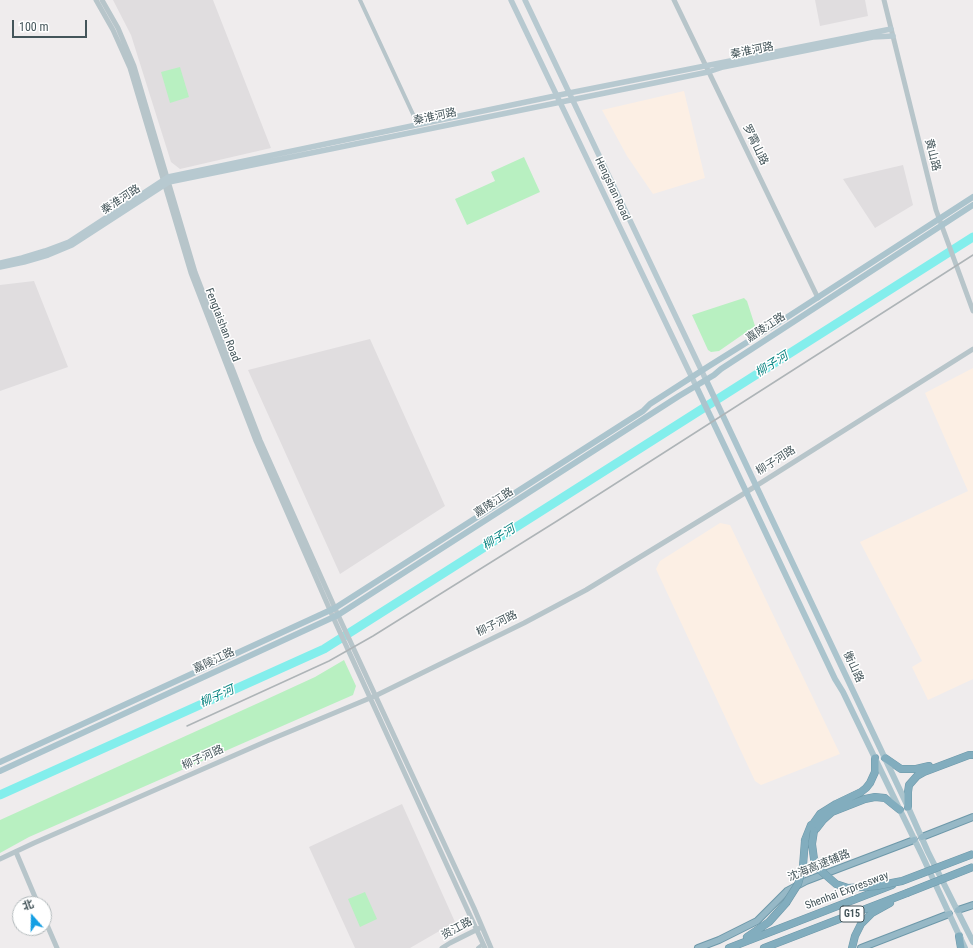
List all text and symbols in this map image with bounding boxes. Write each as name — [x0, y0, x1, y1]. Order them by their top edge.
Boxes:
scale bar — [14, 12, 89, 38]
text: 100 m — [19, 20, 49, 34]
street label: 秦淮河路 — [729, 40, 775, 62]
street label: 秦淮河路 — [412, 106, 458, 128]
street label: 罗霄山路 — [739, 122, 771, 168]
street label: 黄山路 — [922, 137, 942, 173]
street label: Hengshan Road — [592, 155, 632, 223]
street label: 秦淮河路 — [99, 182, 143, 218]
street label: Fengtaishan Road — [202, 286, 242, 364]
street label: 嘉陵江路 — [744, 310, 788, 346]
water label: 柳子河 — [753, 349, 791, 381]
street label: 柳子河路 — [754, 444, 798, 478]
street label: 嘉陵江路 — [472, 485, 516, 521]
water label: 柳子河 — [480, 522, 518, 554]
street label: 柳子河路 — [474, 608, 520, 640]
street label: 嘉陵江路 — [191, 646, 237, 676]
street label: 衡山路 — [840, 649, 866, 685]
water label: 柳子河 — [198, 683, 236, 711]
street label: 柳子河路 — [180, 743, 226, 773]
street label: 沈海高速辅路 — [786, 848, 852, 884]
street label: Shenhai Expressway — [803, 869, 891, 913]
north arrow — [12, 896, 52, 936]
text: 北 — [21, 897, 35, 913]
road number: G15 — [840, 906, 864, 922]
street label: 资江路 — [439, 915, 475, 943]

